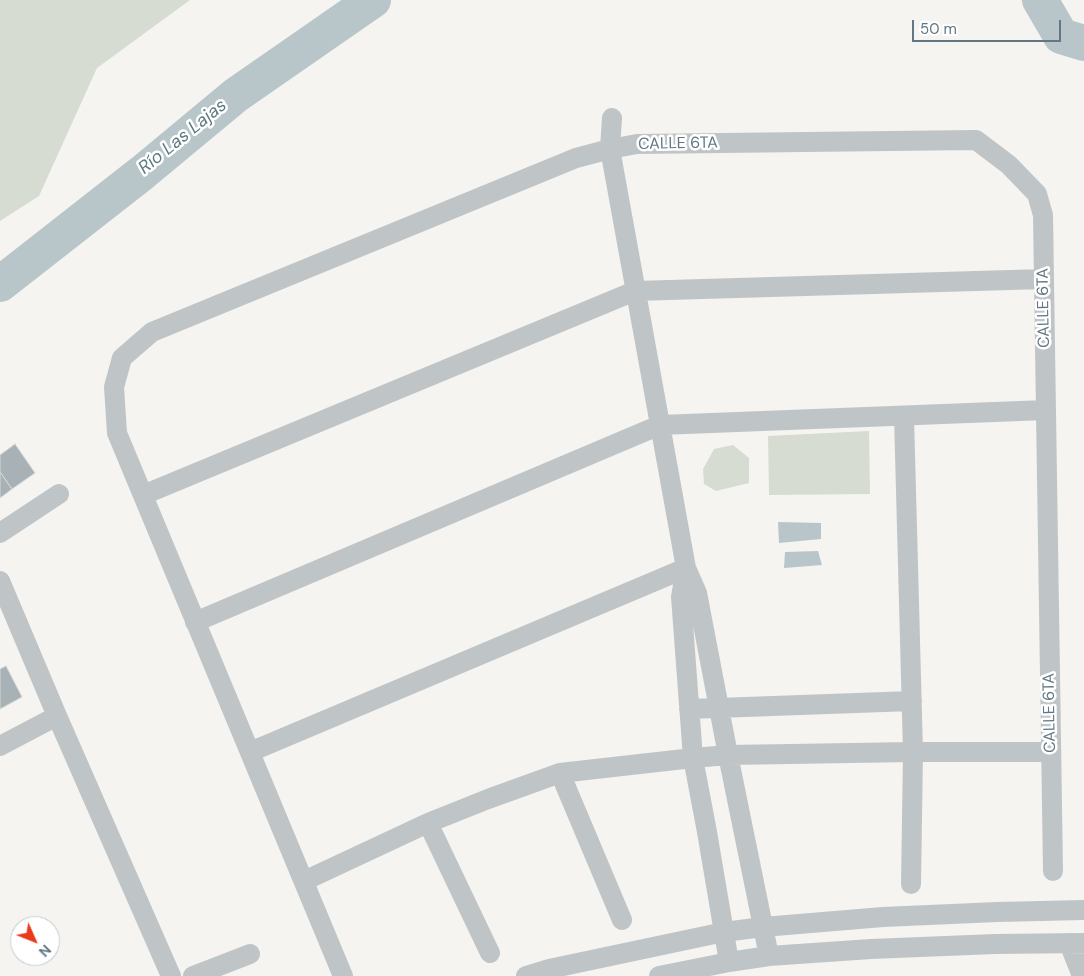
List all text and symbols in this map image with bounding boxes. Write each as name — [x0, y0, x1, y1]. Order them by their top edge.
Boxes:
scale bar — [914, 10, 1063, 42]
text: 50 m — [920, 19, 957, 39]
water label: Río Las Lajas — [135, 95, 231, 179]
street label: CALLE 6TA — [638, 134, 718, 154]
street label: CALLE 6TA — [1034, 268, 1054, 348]
street label: CALLE 6TA — [1040, 673, 1060, 753]
north arrow — [10, 916, 60, 966]
text: N — [35, 941, 55, 961]

